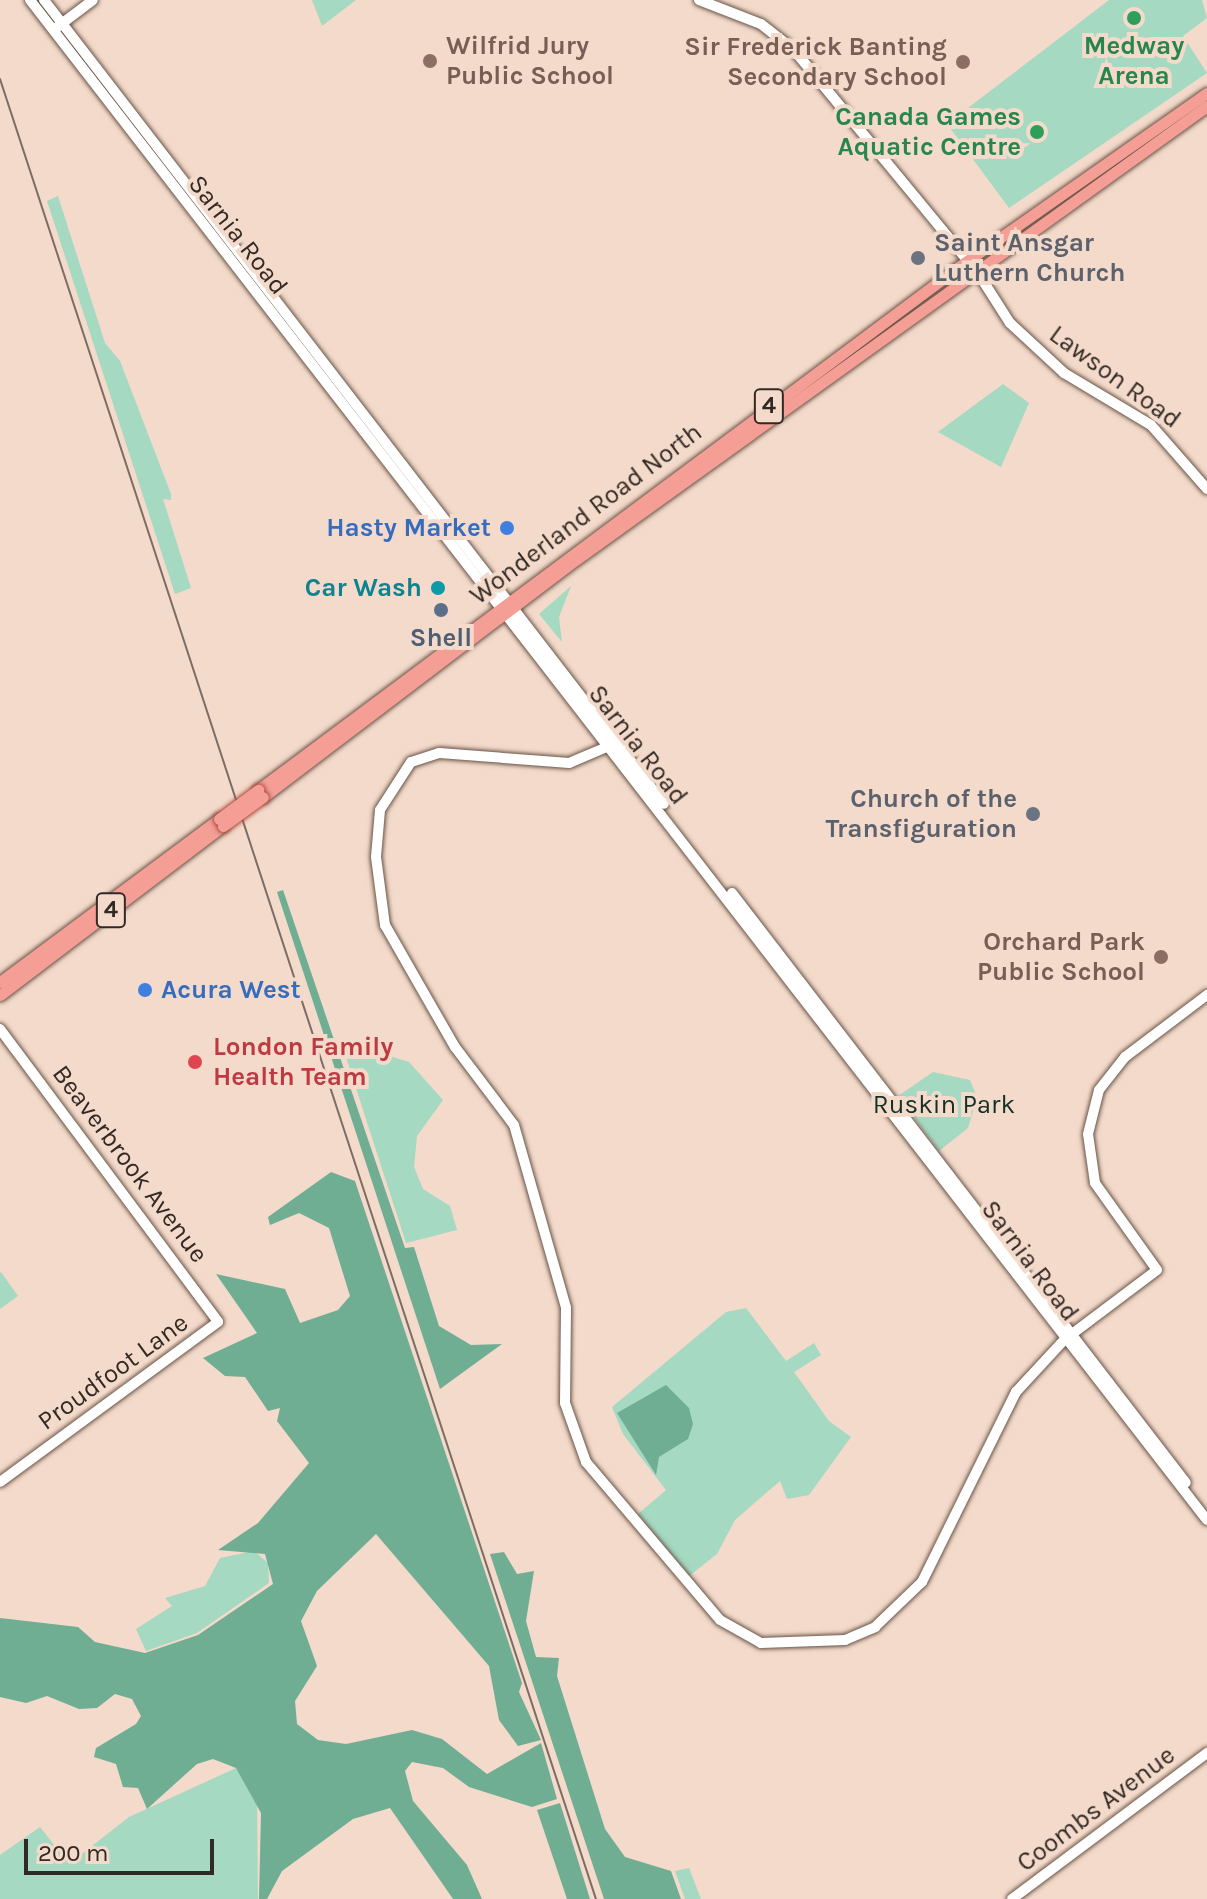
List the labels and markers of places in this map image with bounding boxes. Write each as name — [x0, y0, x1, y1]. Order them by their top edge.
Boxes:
marker: Medway Arena — [1125, 9, 1143, 27]
place label: Wilfrid Jury Public School — [446, 30, 614, 92]
place label: Medway Arena — [1084, 30, 1184, 92]
place label: Sir Frederick Banting Secondary School — [684, 31, 947, 92]
marker: Wilfrid Jury Public School — [421, 52, 439, 70]
marker: Sir Frederick Banting Secondary School — [954, 53, 972, 71]
place label: Canada Games Aquatic Centre — [835, 101, 1021, 162]
marker: Canada Games Aquatic Centre — [1028, 123, 1046, 141]
place label: Saint Ansgar Luthern Church — [934, 227, 1126, 288]
marker: Saint Ansgar Luthern Church — [909, 249, 927, 267]
place label: Hasty Market — [326, 512, 491, 544]
marker: Hasty Market — [498, 519, 516, 537]
place label: Car Wash — [305, 572, 422, 604]
marker: Car Wash — [429, 579, 447, 597]
marker: Shell — [432, 601, 450, 619]
place label: Shell — [410, 622, 472, 654]
place label: Church of the Transfiguration — [825, 783, 1017, 844]
marker: Church of the Transfiguration — [1024, 805, 1042, 823]
place label: Orchard Park Public School — [977, 926, 1145, 988]
marker: Orchard Park Public School — [1152, 948, 1170, 966]
place label: Acura West — [161, 974, 301, 1006]
marker: Acura West — [136, 981, 154, 999]
place label: London Family Health Team — [213, 1031, 393, 1092]
marker: London Family Health Team — [184, 1051, 206, 1073]

